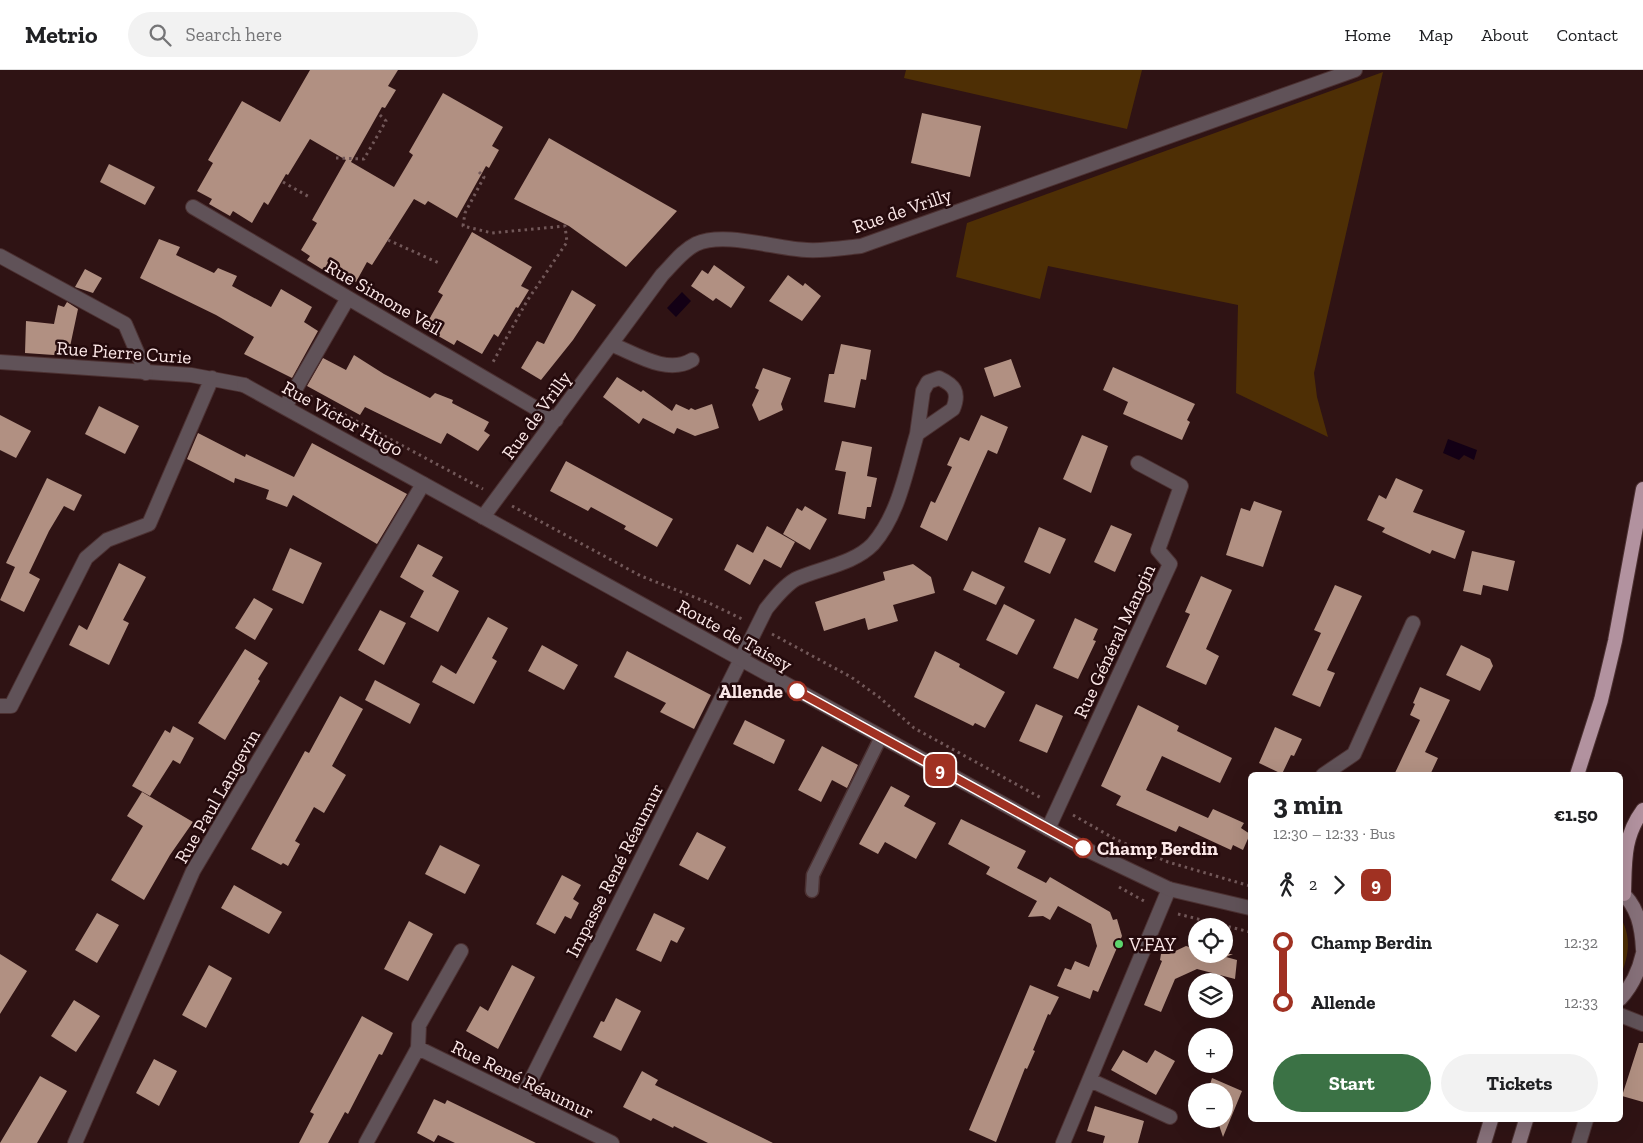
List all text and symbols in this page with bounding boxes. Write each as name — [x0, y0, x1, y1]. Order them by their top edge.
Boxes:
search box — [128, 12, 478, 57]
text: Metrio — [25, 20, 98, 49]
icon: search — [146, 21, 174, 49]
text: Search here — [186, 23, 282, 46]
text: Home — [1344, 24, 1391, 46]
text: Map — [1419, 24, 1453, 46]
text: About — [1481, 24, 1528, 46]
text: Contact — [1556, 24, 1618, 46]
street label: Rue de Vrilly — [850, 183, 955, 238]
street label: Rue Simone Veil — [321, 255, 446, 340]
street label: Rue Pierre Curie — [56, 336, 192, 369]
street label: Rue de Vrilly — [497, 367, 576, 464]
street label: Rue Victor Hugo — [278, 376, 407, 461]
street label: Rue Général Mangin — [1069, 560, 1160, 722]
street label: Route de Taissy — [673, 594, 796, 677]
place label: Allende — [719, 680, 783, 703]
marker: Allende — [787, 681, 807, 701]
street label: Rue Paul Langevin — [170, 725, 265, 867]
line badge: 9 — [924, 754, 956, 786]
text: 9 — [935, 759, 945, 781]
street label: Impasse René Réaumur — [561, 780, 668, 961]
text: 3 min — [1273, 788, 1343, 821]
text: €1.50 — [1554, 803, 1598, 826]
text: 12:30 – 12:33 · Bus — [1273, 824, 1395, 843]
place label: Champ Berdin — [1097, 837, 1219, 860]
marker: Champ Berdin — [1073, 838, 1093, 858]
icon: walk — [1273, 871, 1301, 899]
icon: forward — [1325, 871, 1353, 899]
text: 9 — [1371, 874, 1381, 896]
text: 2 — [1309, 875, 1317, 894]
map controls — [1188, 918, 1233, 1128]
button: locate — [1188, 918, 1233, 963]
text: Champ Berdin — [1311, 931, 1432, 954]
place label: V.FAY — [1128, 933, 1176, 956]
text: 12:32 — [1564, 933, 1598, 952]
marker: V.FAY — [1113, 938, 1125, 950]
button: layers — [1188, 973, 1233, 1018]
text: Allende — [1311, 991, 1375, 1014]
text: 12:33 — [1564, 993, 1598, 1012]
button: + — [1188, 1028, 1233, 1073]
street label: Rue René Réaumur — [448, 1035, 598, 1124]
button: Start — [1273, 1054, 1431, 1112]
button: Tickets — [1441, 1054, 1598, 1112]
button: − — [1188, 1083, 1233, 1128]

